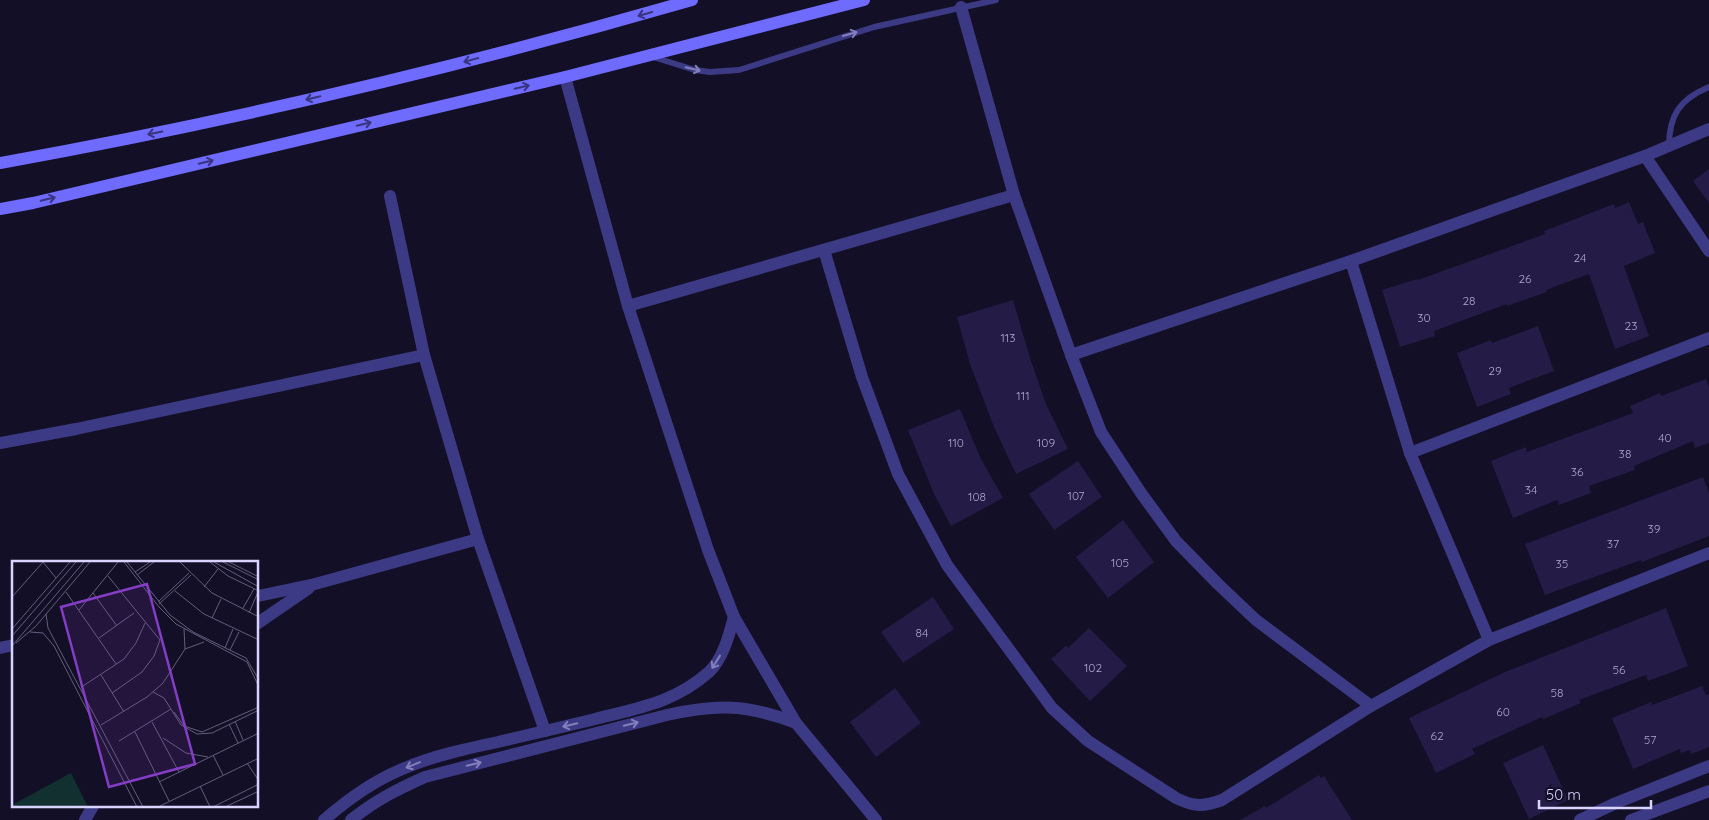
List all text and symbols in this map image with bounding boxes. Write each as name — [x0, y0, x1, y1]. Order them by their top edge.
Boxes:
one-way arrow — [638, 9, 654, 19]
one-way arrow — [841, 28, 857, 38]
one-way arrow — [464, 56, 480, 65]
one-way arrow — [685, 65, 701, 74]
one-way arrow — [514, 82, 530, 91]
one-way arrow — [306, 94, 322, 103]
one-way arrow — [356, 119, 372, 128]
one-way arrow — [147, 129, 163, 139]
one-way arrow — [197, 157, 213, 166]
one-way arrow — [39, 194, 55, 203]
house number: 24 — [1574, 250, 1586, 265]
house number: 26 — [1518, 271, 1532, 286]
house number: 28 — [1462, 293, 1476, 308]
house number: 30 — [1417, 310, 1431, 325]
house number: 23 — [1625, 318, 1637, 333]
house number: 113 — [1000, 330, 1016, 345]
house number: 29 — [1488, 363, 1502, 378]
house number: 111 — [1016, 388, 1030, 403]
house number: 40 — [1658, 430, 1672, 445]
house number: 110 — [948, 435, 964, 450]
house number: 109 — [1037, 435, 1055, 450]
house number: 38 — [1619, 446, 1631, 461]
house number: 36 — [1571, 464, 1584, 479]
house number: 34 — [1525, 482, 1537, 497]
house number: 107 — [1067, 488, 1085, 503]
house number: 108 — [968, 489, 986, 504]
house number: 39 — [1648, 521, 1661, 536]
house number: 37 — [1607, 536, 1619, 551]
house number: 105 — [1111, 555, 1129, 570]
house number: 35 — [1556, 556, 1568, 571]
inset map — [12, 561, 259, 808]
house number: 84 — [916, 625, 928, 640]
one-way arrow — [710, 654, 720, 668]
house number: 102 — [1084, 660, 1102, 675]
house number: 56 — [1613, 662, 1626, 677]
house number: 58 — [1550, 685, 1564, 700]
house number: 60 — [1496, 704, 1510, 719]
one-way arrow — [623, 719, 639, 728]
one-way arrow — [563, 721, 579, 730]
house number: 62 — [1430, 728, 1444, 743]
house number: 57 — [1644, 732, 1656, 747]
one-way arrow — [465, 759, 481, 769]
one-way arrow — [406, 760, 421, 770]
scale bar — [1539, 778, 1652, 810]
text: 50 m — [1546, 785, 1581, 804]

